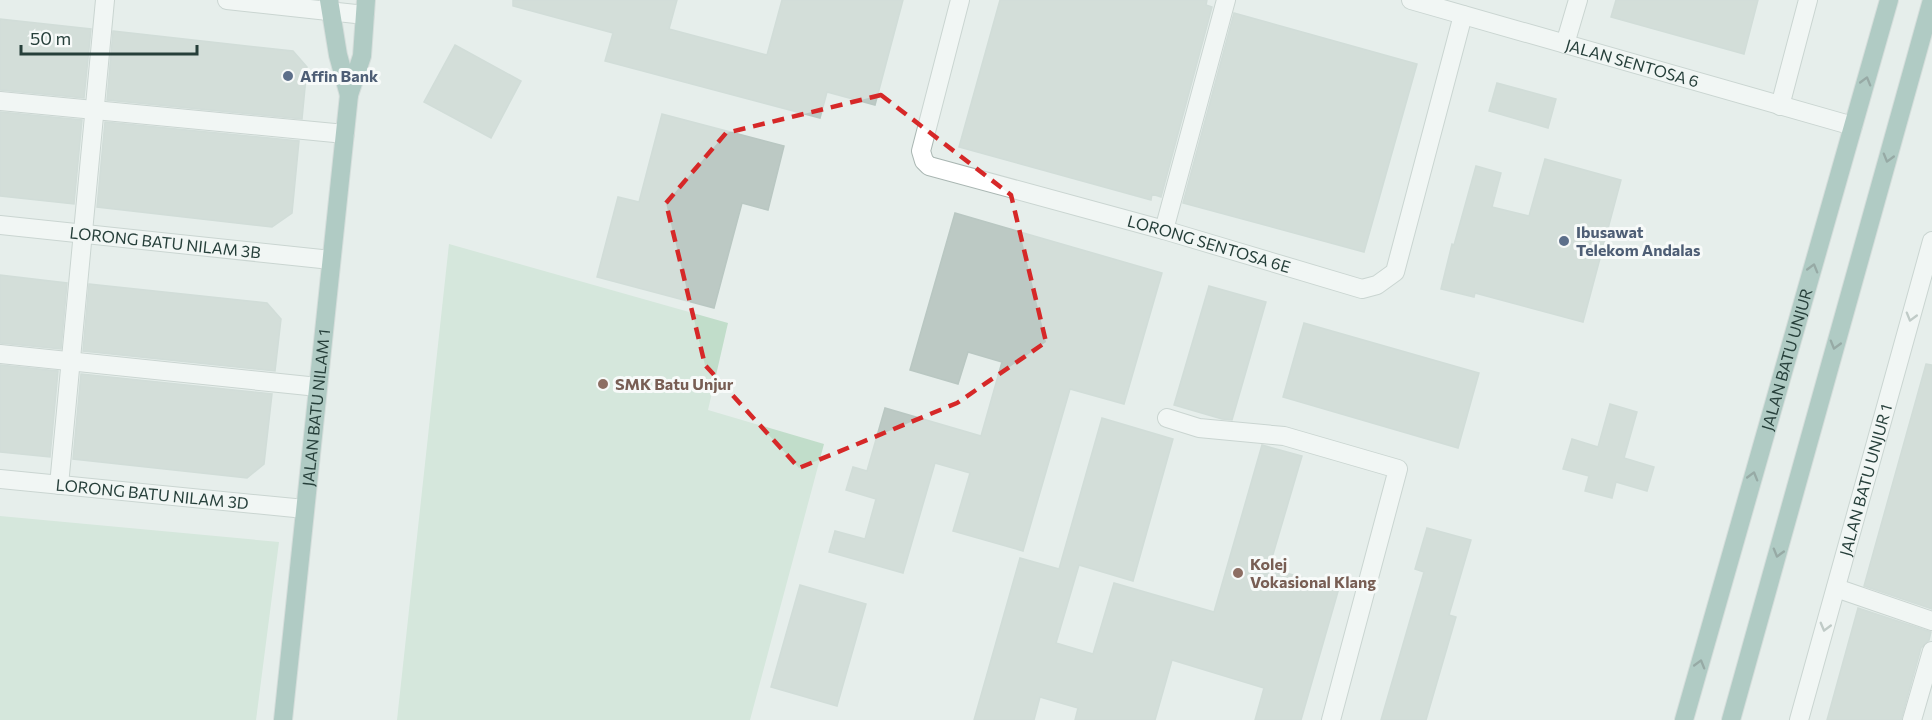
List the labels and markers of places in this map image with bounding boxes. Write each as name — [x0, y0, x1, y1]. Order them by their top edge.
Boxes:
place label: Affin Bank — [300, 66, 379, 85]
marker: Affin Bank — [281, 69, 295, 83]
place label: Ibusawat Telekom Andalas — [1576, 222, 1701, 259]
marker: Ibusawat Telekom Andalas — [1557, 234, 1571, 248]
place label: SMK Batu Unjur — [615, 374, 734, 393]
marker: SMK Batu Unjur — [596, 377, 610, 391]
place label: Kolej Vokasional Klang — [1250, 554, 1376, 591]
marker: Kolej Vokasional Klang — [1231, 566, 1245, 580]

